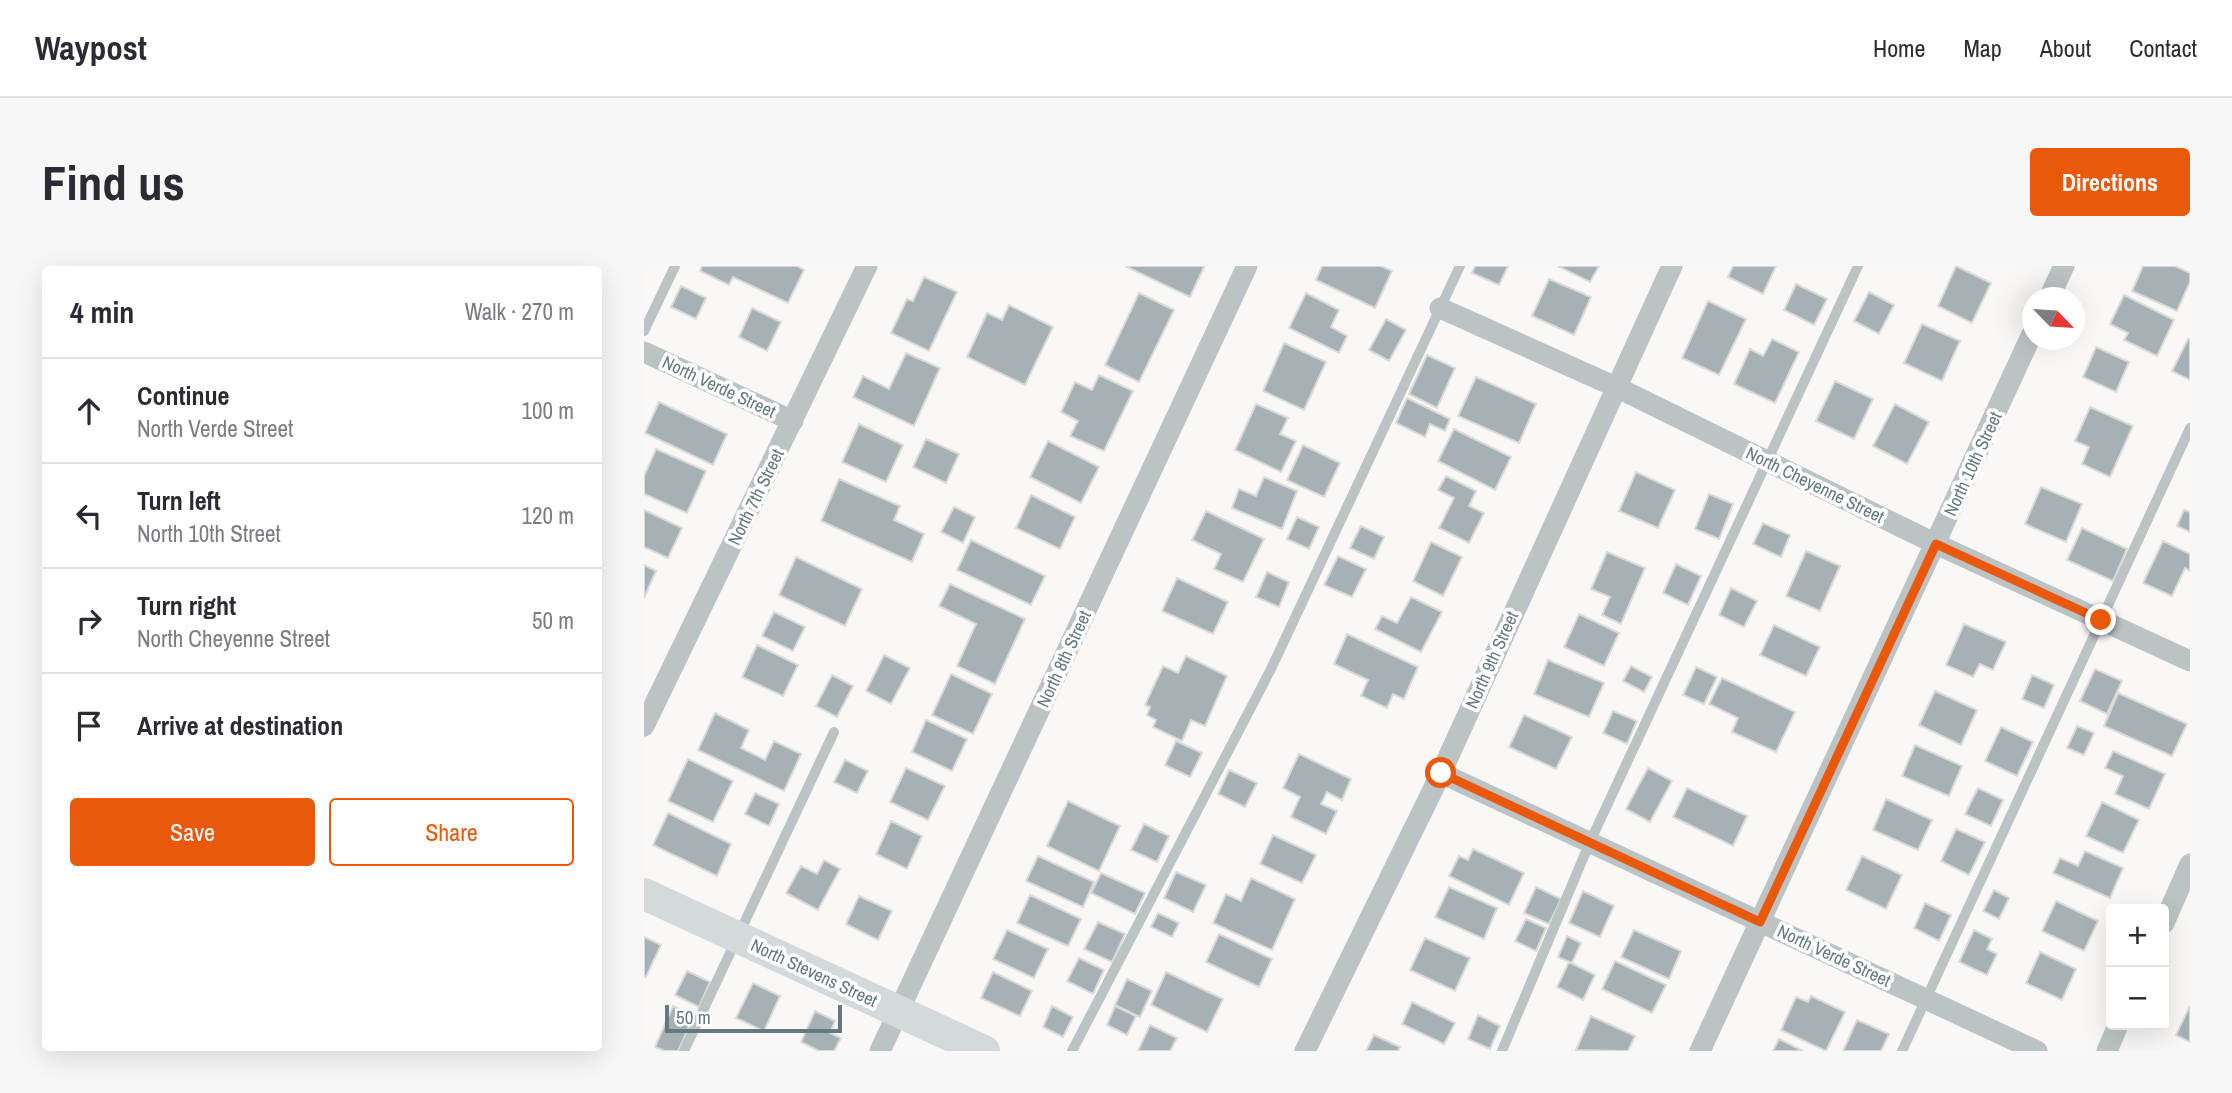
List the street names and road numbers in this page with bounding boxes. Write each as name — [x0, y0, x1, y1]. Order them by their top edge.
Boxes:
street label: North Verde Street — [659, 349, 780, 424]
street label: North 10th Street — [1937, 408, 2008, 520]
street label: North Cheyenne Street — [1742, 440, 1889, 529]
street label: North 7th Street — [721, 444, 790, 549]
street label: North 8th Street — [1030, 606, 1097, 711]
street label: North 9th Street — [1459, 607, 1524, 712]
street label: North Verde Street — [1774, 918, 1895, 993]
street label: North Stevens Street — [747, 932, 882, 1013]

